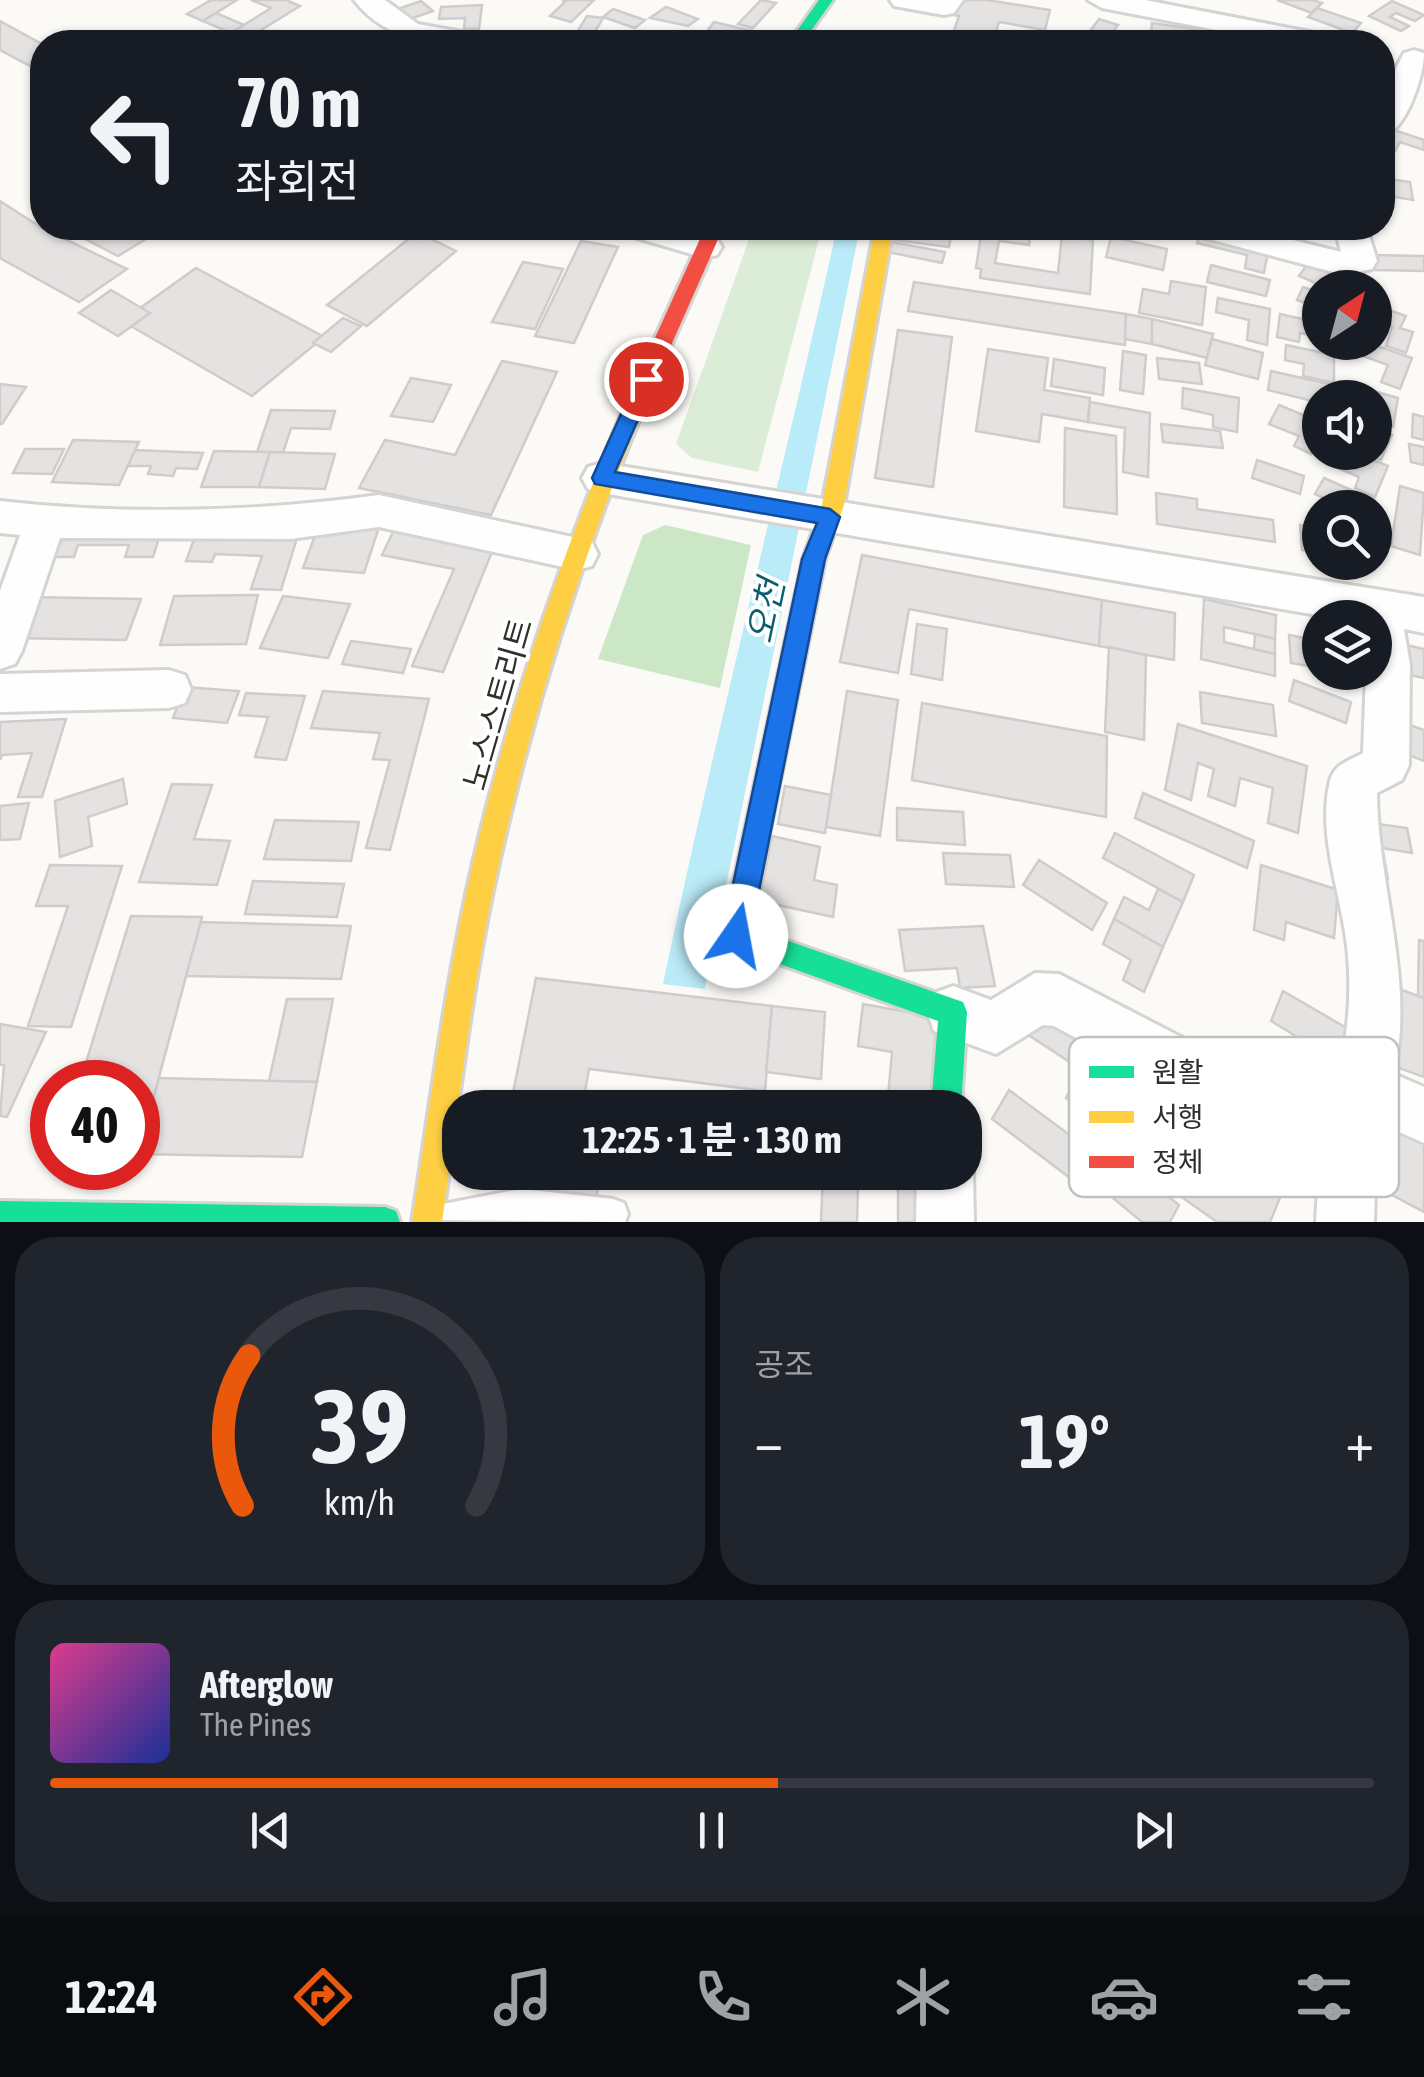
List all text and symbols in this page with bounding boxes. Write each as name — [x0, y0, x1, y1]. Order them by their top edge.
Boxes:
text: 70 m — [235, 62, 361, 142]
icon: left — [70, 70, 200, 200]
text: 좌회전 — [235, 155, 359, 207]
north arrow — [1302, 270, 1392, 360]
map controls — [1302, 270, 1392, 690]
pin — [604, 337, 689, 422]
icon: arrive — [619, 352, 674, 407]
button: sound — [1302, 380, 1392, 470]
button: search — [1302, 490, 1392, 580]
water label: 오천 — [739, 571, 792, 646]
button: layers — [1302, 600, 1392, 690]
street label: 노스스트리트 — [455, 614, 540, 794]
position arrow — [684, 884, 788, 988]
legend — [1069, 1037, 1399, 1197]
text: 원활 — [1152, 1056, 1204, 1088]
speed limit sign: 40 — [30, 1060, 160, 1190]
text: 서행 — [1152, 1101, 1204, 1133]
text: 12:25 · 1 분 · 130 m — [582, 1118, 842, 1161]
text: 정체 — [1152, 1146, 1204, 1178]
text: 공조 — [755, 1346, 813, 1383]
text: 39 — [311, 1366, 409, 1485]
text: 19° — [1019, 1398, 1110, 1484]
text: − — [755, 1410, 783, 1473]
text: + — [1345, 1410, 1374, 1473]
text: km/h — [324, 1482, 395, 1523]
text: Afterglow — [200, 1663, 333, 1706]
text: The Pines — [200, 1706, 312, 1743]
icon: previous — [243, 1803, 298, 1858]
icon: pause — [684, 1803, 739, 1858]
icon: next — [1126, 1803, 1181, 1858]
icon: directions — [288, 1962, 358, 2032]
icon: music — [488, 1962, 558, 2032]
icon: phone — [688, 1962, 758, 2032]
icon: climate — [888, 1962, 958, 2032]
icon: car — [1089, 1962, 1159, 2032]
icon: filters — [1289, 1962, 1359, 2032]
text: 12:24 — [65, 1971, 158, 2023]

